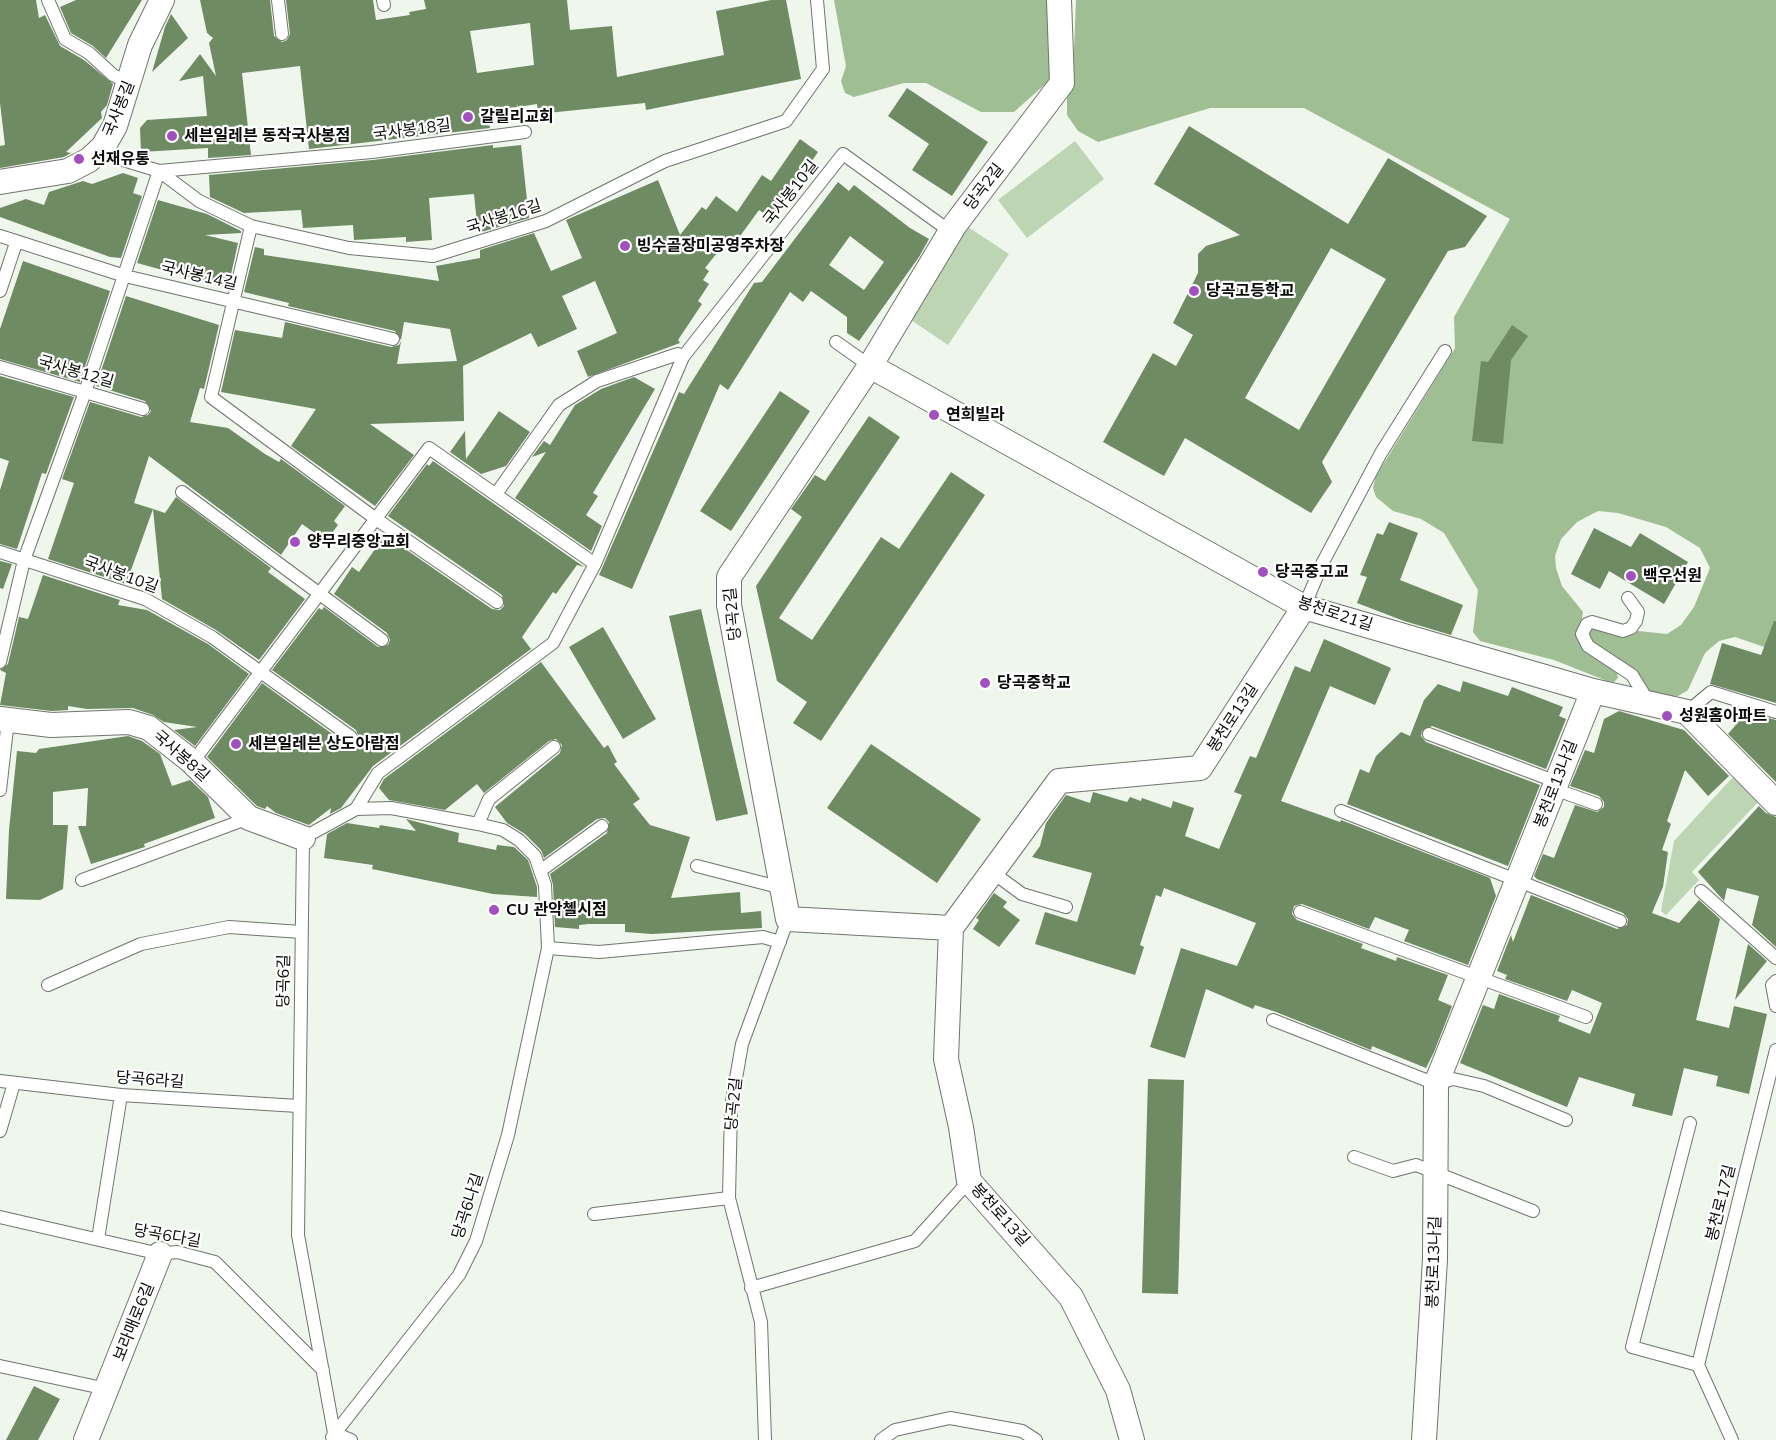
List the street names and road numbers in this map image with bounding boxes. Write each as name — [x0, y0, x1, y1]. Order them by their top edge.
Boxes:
street label: 국사봉길 — [99, 78, 139, 140]
street label: 국사봉18길 — [372, 116, 452, 144]
street label: 국사봉10길 — [759, 156, 823, 230]
street label: 당곡2길 — [960, 160, 1008, 214]
street label: 국사봉16길 — [464, 196, 544, 238]
street label: 국사봉14길 — [159, 258, 239, 294]
street label: 국사봉12길 — [36, 352, 116, 392]
street label: 국사봉10길 — [81, 553, 161, 597]
street label: 당곡2길 — [721, 586, 745, 642]
street label: 봉천로21길 — [1295, 593, 1375, 635]
street label: 봉천로13길 — [1204, 680, 1262, 756]
street label: 국사봉8길 — [149, 726, 213, 786]
street label: 봉천로13나길 — [1530, 737, 1582, 831]
street label: 당곡6길 — [274, 954, 294, 1008]
street label: 당곡6라길 — [115, 1068, 185, 1092]
street label: 당곡2길 — [722, 1076, 746, 1132]
street label: 봉천로17길 — [1702, 1163, 1740, 1243]
street label: 당곡6나길 — [448, 1170, 488, 1242]
street label: 봉천로13길 — [967, 1180, 1033, 1250]
street label: 봉천로13나길 — [1423, 1215, 1445, 1309]
street label: 당곡6다길 — [132, 1221, 202, 1251]
street label: 보라매로6길 — [110, 1280, 158, 1364]

